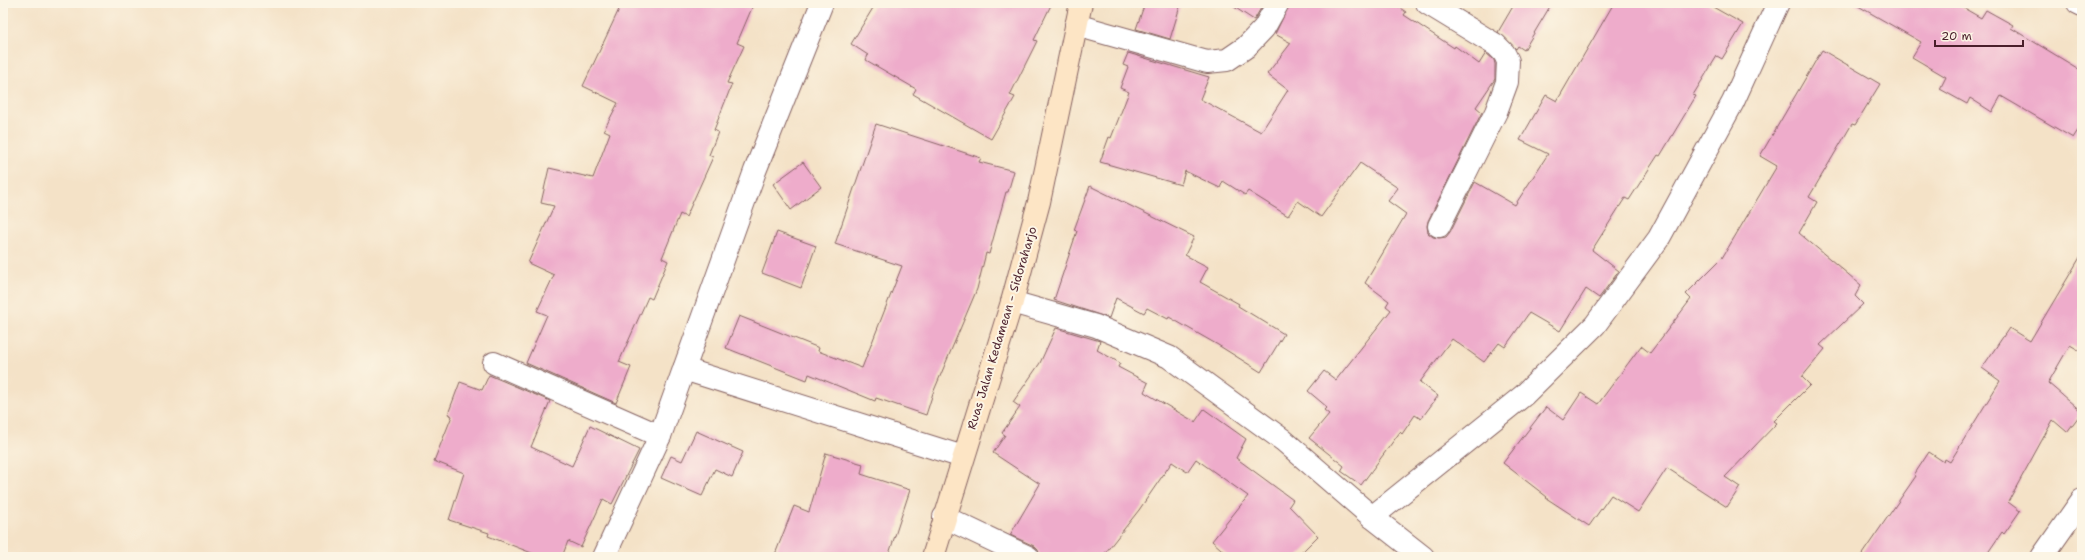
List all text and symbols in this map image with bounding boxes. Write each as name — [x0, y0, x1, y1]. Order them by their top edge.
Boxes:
scale bar — [1935, 22, 2023, 48]
text: 20 m — [1941, 28, 1972, 44]
street label: Ruas Jalan Kedamean - Sidoraharjo — [963, 225, 1041, 431]

